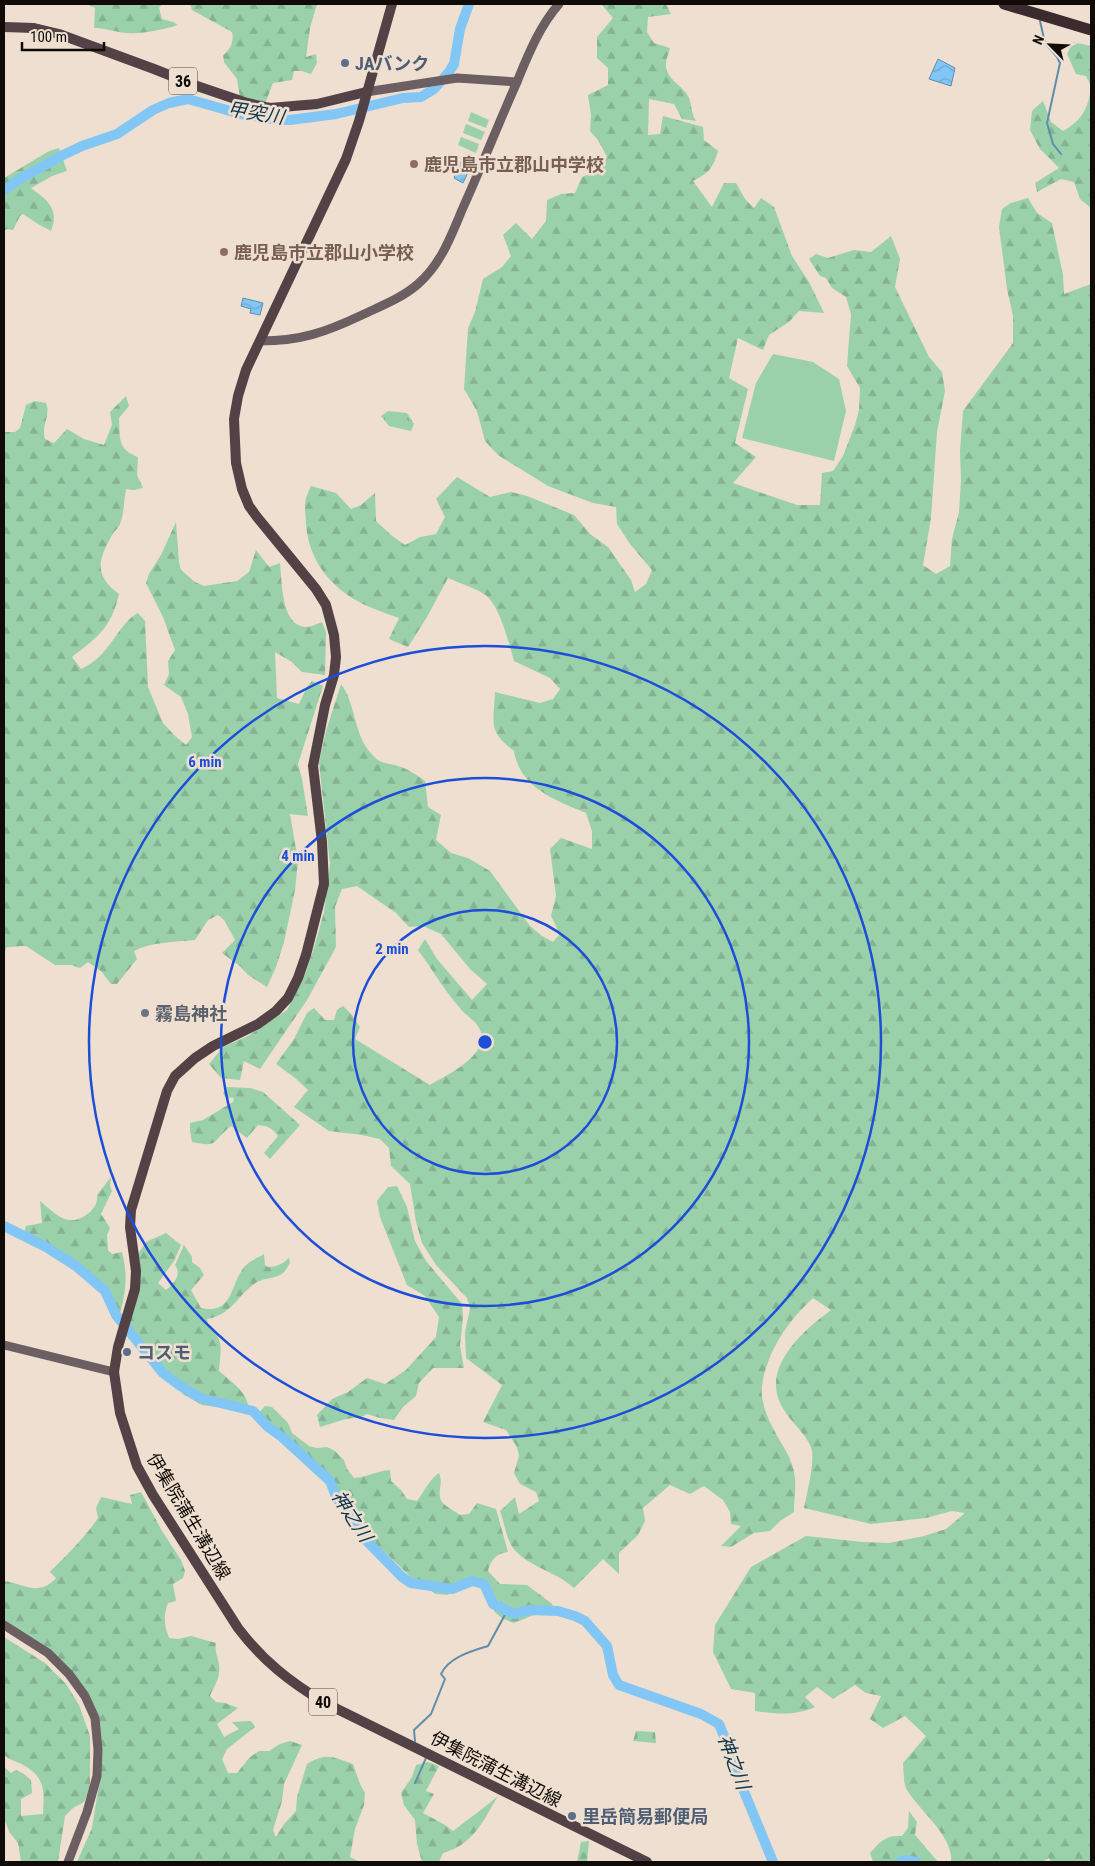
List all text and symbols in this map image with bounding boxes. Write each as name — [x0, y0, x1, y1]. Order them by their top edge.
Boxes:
scale bar — [22, 20, 105, 52]
north arrow — [1025, 20, 1075, 70]
text: 100 m — [30, 28, 67, 46]
text: N — [1029, 33, 1047, 47]
place label: JAバンク — [355, 53, 429, 74]
marker: JAバンク — [339, 57, 351, 69]
road number: 36 — [169, 68, 197, 94]
water label: 甲突川 — [226, 97, 288, 129]
place label: 鹿児島市立郡山中学校 — [424, 154, 604, 175]
marker: 鹿児島市立郡山中学校 — [408, 158, 420, 170]
place label: 鹿児島市立郡山小学校 — [234, 242, 414, 263]
marker: 鹿児島市立郡山小学校 — [218, 246, 230, 258]
text: 6 min — [188, 753, 222, 771]
text: 4 min — [281, 847, 315, 865]
text: 2 min — [375, 940, 409, 958]
place label: 霧島神社 — [155, 1003, 227, 1024]
marker: 霧島神社 — [139, 1007, 151, 1019]
centre of rings — [476, 1033, 494, 1051]
place label: コスモ — [137, 1342, 191, 1363]
marker: コスモ — [121, 1346, 133, 1358]
street label: 伊集院蒲生溝辺線 — [143, 1449, 235, 1583]
water label: 神之川 — [327, 1486, 378, 1548]
road number: 40 — [309, 1688, 337, 1715]
street label: 伊集院蒲生溝辺線 — [427, 1727, 565, 1811]
water label: 神之川 — [713, 1731, 756, 1795]
place label: 里岳簡易郵便局 — [582, 1806, 708, 1827]
marker: 里岳簡易郵便局 — [566, 1810, 578, 1822]

